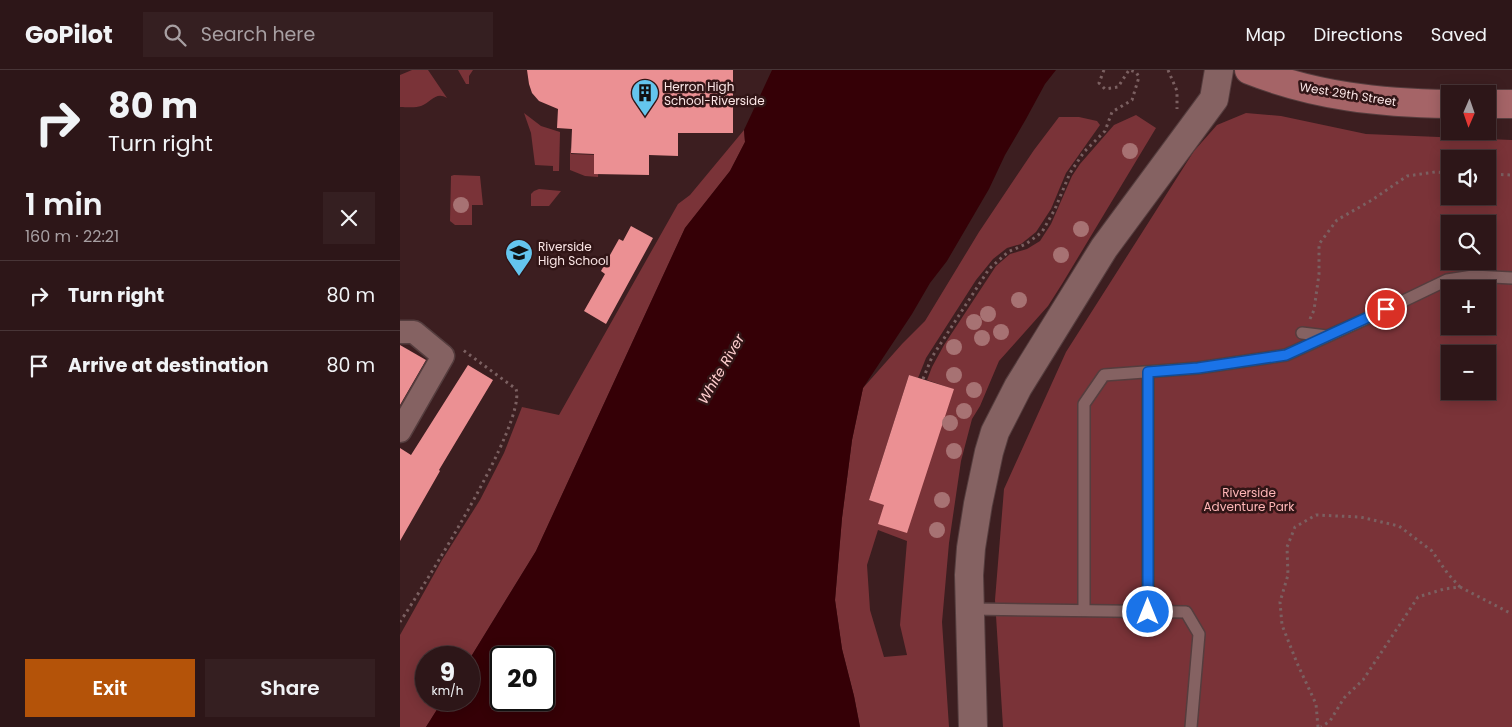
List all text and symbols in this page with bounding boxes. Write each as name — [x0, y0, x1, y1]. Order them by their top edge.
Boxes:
search box — [143, 12, 493, 57]
text: GoPilot — [25, 18, 113, 51]
icon: search — [161, 21, 189, 49]
text: Search here — [201, 21, 315, 48]
text: Map — [1246, 22, 1285, 47]
text: Directions — [1313, 22, 1403, 47]
text: Saved — [1431, 22, 1487, 47]
building icon: Herron High School-Riverside — [630, 78, 660, 117]
place label: Herron High School-Riverside — [664, 78, 765, 109]
street label: West 29th Street — [1298, 78, 1398, 110]
text: 80 m — [108, 81, 198, 130]
north arrow — [1441, 85, 1496, 140]
map controls — [1441, 85, 1496, 400]
icon: right — [25, 90, 90, 155]
text: Turn right — [108, 128, 213, 159]
button: sound — [1441, 150, 1496, 205]
text: 1 min — [25, 183, 103, 226]
button: close — [323, 192, 375, 244]
button: search — [1441, 215, 1496, 270]
text: 160 m · 22:21 — [25, 225, 119, 248]
school or university icon: Riverside High School — [504, 238, 534, 277]
place label: Riverside High School — [538, 238, 609, 269]
button: + — [1441, 280, 1496, 335]
icon: right — [25, 282, 53, 310]
text: Turn right — [68, 282, 164, 309]
text: 80 m — [326, 282, 375, 309]
pin — [1365, 288, 1407, 330]
icon: arrive — [1372, 295, 1400, 323]
water label: White River — [693, 330, 749, 408]
button: − — [1441, 345, 1496, 400]
icon: arrive — [25, 352, 53, 380]
text: Arrive at destination — [68, 352, 269, 379]
text: 80 m — [326, 352, 375, 379]
park label: Riverside Adventure Park — [1204, 484, 1295, 515]
position arrow — [1121, 585, 1173, 637]
speed limit sign: 20 — [490, 646, 555, 711]
text: 9 — [440, 655, 455, 690]
button: Exit — [25, 659, 195, 717]
button: Share — [205, 659, 375, 717]
text: km/h — [432, 682, 463, 699]

